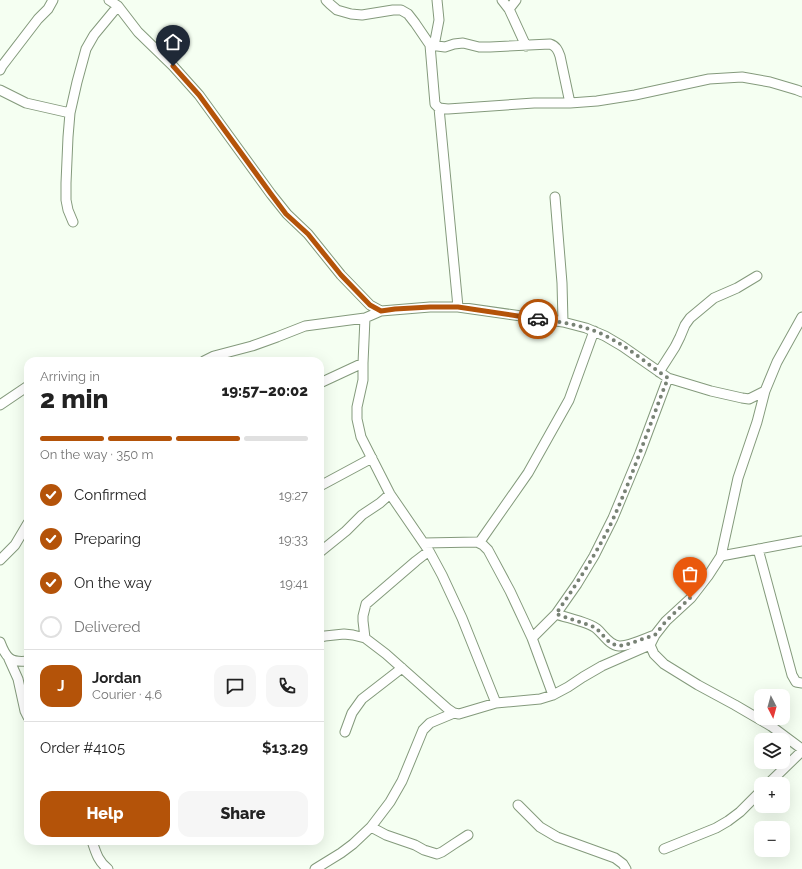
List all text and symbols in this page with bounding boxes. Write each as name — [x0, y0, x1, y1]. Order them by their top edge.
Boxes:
pin — [156, 25, 190, 66]
icon: home — [162, 31, 184, 53]
courier — [518, 299, 558, 339]
icon: car — [527, 308, 549, 330]
text: Arriving in — [40, 369, 100, 384]
text: 19:57–20:02 — [221, 382, 308, 400]
text: 2 min — [40, 384, 108, 414]
text: On the way · 350 m — [40, 447, 153, 462]
icon: check — [40, 484, 62, 506]
text: Confirmed — [74, 486, 147, 504]
text: 19:27 — [279, 488, 308, 503]
icon: check — [40, 528, 62, 550]
text: Preparing — [74, 530, 141, 548]
text: 19:33 — [278, 532, 308, 547]
pin — [673, 557, 707, 598]
icon: bag — [679, 563, 701, 585]
icon: check — [40, 572, 62, 594]
text: On the way — [74, 574, 152, 592]
text: 19:41 — [280, 576, 308, 591]
text: Delivered — [74, 618, 141, 636]
button: chat — [214, 665, 256, 707]
button: phone — [266, 665, 308, 707]
text: Jordan — [92, 669, 141, 687]
text: J — [57, 677, 65, 695]
text: Courier · 4.6 — [92, 687, 162, 702]
north arrow — [754, 689, 790, 725]
map controls — [754, 689, 790, 857]
button: layers — [754, 733, 790, 769]
text: Order #4105 — [40, 739, 125, 757]
text: $13.29 — [262, 739, 308, 757]
button: + — [754, 777, 790, 813]
button: Help — [40, 791, 170, 837]
button: Share — [178, 791, 308, 837]
button: − — [754, 821, 790, 857]

